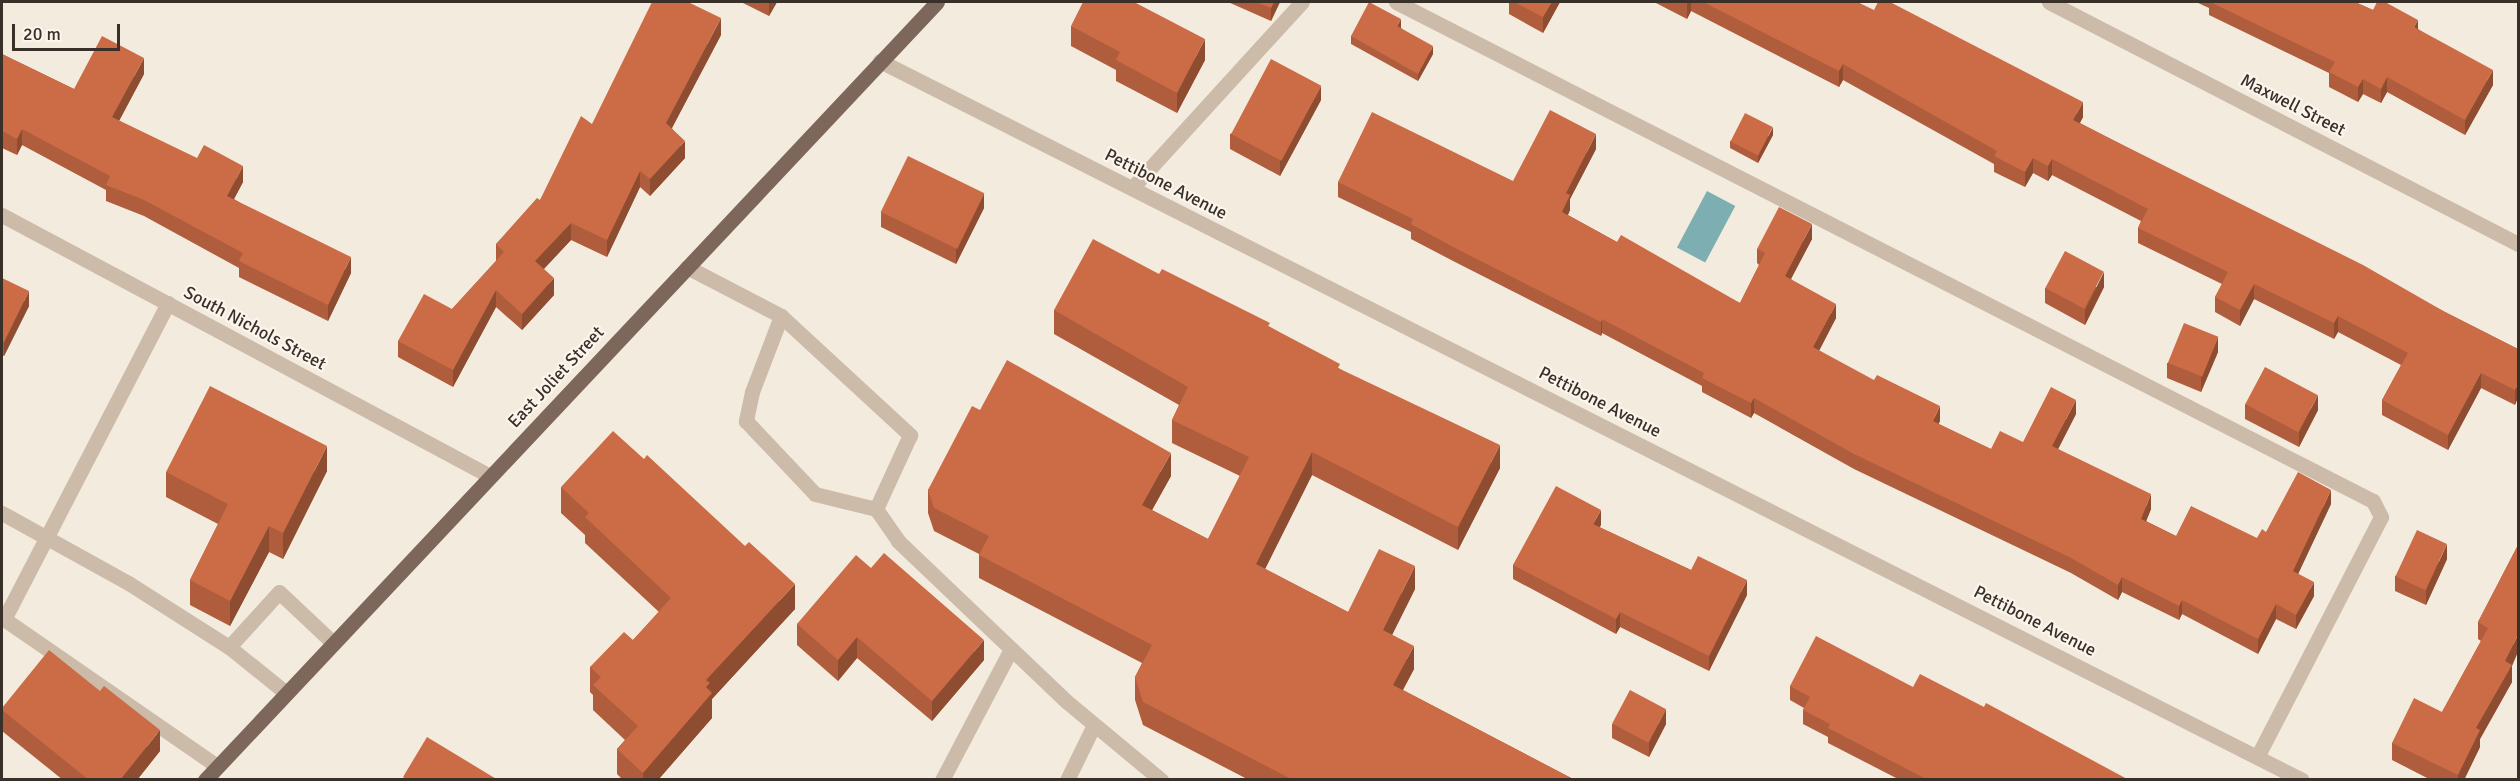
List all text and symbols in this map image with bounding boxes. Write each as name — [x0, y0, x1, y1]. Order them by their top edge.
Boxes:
scale bar — [15, 12, 123, 50]
text: 20 m — [23, 23, 61, 45]
street label: Maxwell Street — [2237, 69, 2349, 141]
street label: Pettibone Avenue — [1101, 144, 1231, 224]
street label: South Nichols Street — [180, 281, 330, 375]
street label: East Joliet Street — [503, 322, 609, 432]
street label: Pettibone Avenue — [1535, 362, 1665, 442]
street label: Pettibone Avenue — [1970, 581, 2100, 661]

